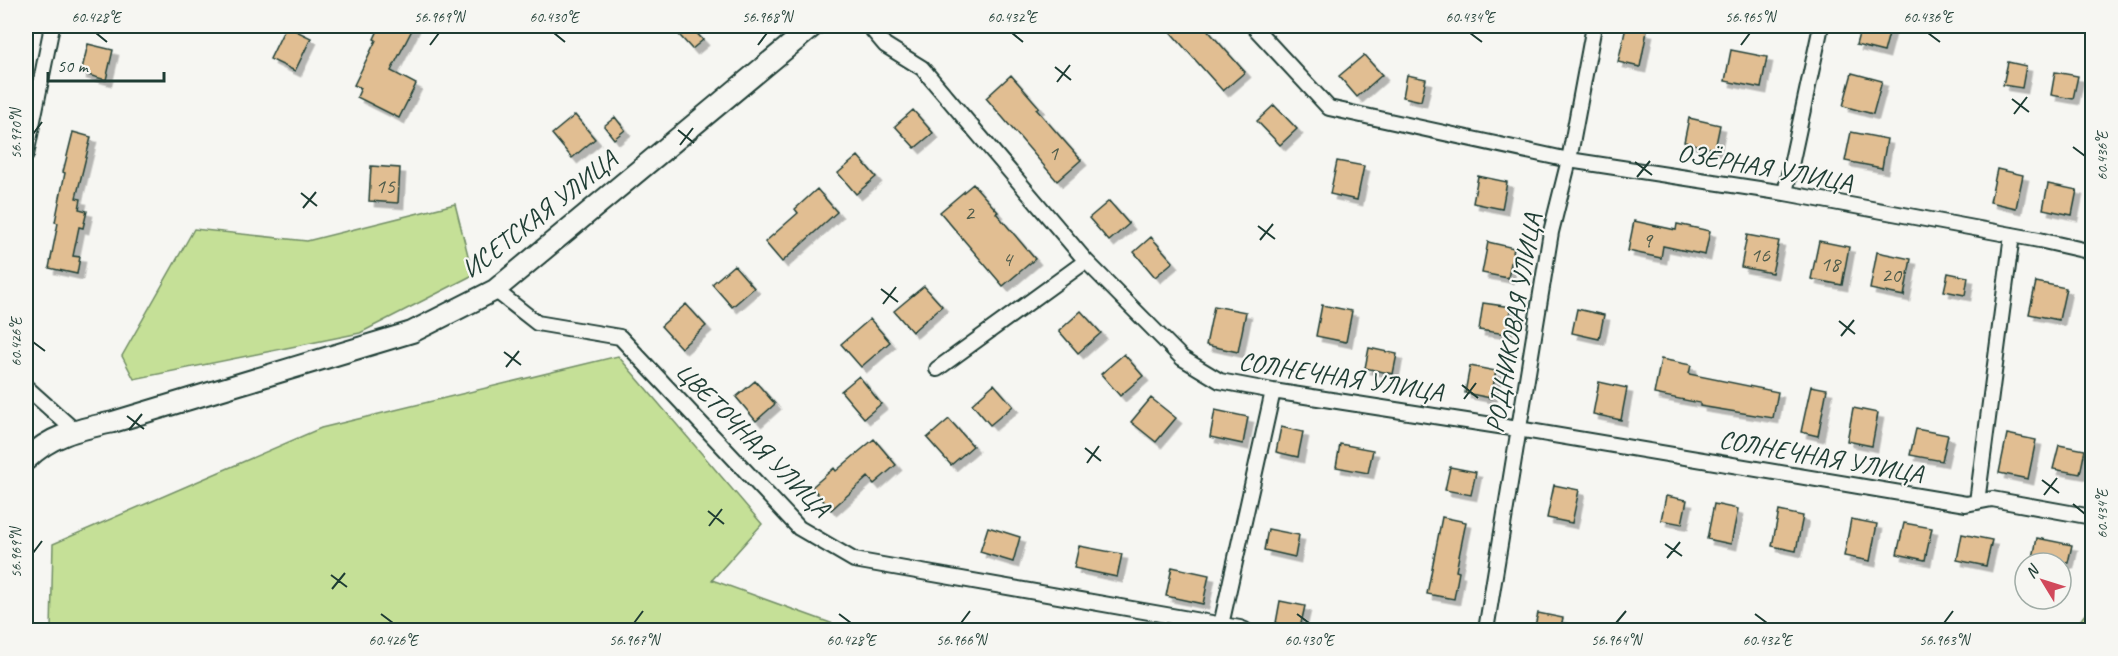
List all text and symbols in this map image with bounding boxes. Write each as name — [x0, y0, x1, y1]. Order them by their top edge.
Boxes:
text: 60.428°E — [72, 8, 123, 27]
text: 56.969°N — [414, 8, 467, 27]
text: 60.430°E — [530, 8, 581, 27]
text: 56.968°N — [742, 8, 795, 27]
text: 60.432°E — [988, 8, 1039, 27]
text: 60.434°E — [1446, 8, 1497, 27]
text: 56.965°N — [1725, 8, 1778, 27]
text: 60.436°E — [1904, 8, 1955, 27]
scale bar — [48, 45, 164, 83]
text: 50 m — [57, 55, 90, 77]
text: 56.970°N — [7, 106, 26, 159]
text: 60.436°E — [2093, 129, 2112, 180]
street label: ОЗЁРНАЯ УЛИЦА — [1675, 136, 1856, 199]
house number: 1 — [1048, 139, 1059, 167]
street label: ИСЕТСКАЯ УЛИЦА — [455, 142, 625, 285]
house number: 15 — [375, 172, 396, 200]
house number: 2 — [964, 199, 976, 227]
street label: РОДНИКОВАЯ УЛИЦА — [1478, 210, 1549, 435]
house number: 9 — [1642, 226, 1654, 254]
house number: 16 — [1750, 241, 1771, 269]
house number: 4 — [1002, 245, 1014, 273]
house number: 18 — [1820, 250, 1842, 278]
house number: 20 — [1881, 261, 1903, 289]
text: 60.426°E — [7, 315, 26, 366]
street label: СОЛНЕЧНАЯ УЛИЦА — [1236, 344, 1447, 409]
street label: ЦВЕТОЧНАЯ УЛИЦА — [668, 355, 838, 525]
street label: СОЛНЕЧНАЯ УЛИЦА — [1716, 422, 1927, 491]
text: 60.434°E — [2093, 487, 2112, 538]
text: 56.969°N — [7, 525, 26, 578]
north arrow — [2013, 551, 2073, 611]
text: N — [2021, 560, 2045, 582]
text: 60.426°E — [369, 631, 420, 650]
text: 56.967°N — [609, 631, 662, 650]
text: 60.428°E — [827, 631, 878, 650]
text: 56.966°N — [936, 631, 989, 650]
text: 60.430°E — [1285, 631, 1336, 650]
text: 56.964°N — [1591, 631, 1644, 650]
text: 60.432°E — [1743, 631, 1794, 650]
text: 56.963°N — [1919, 631, 1972, 650]

